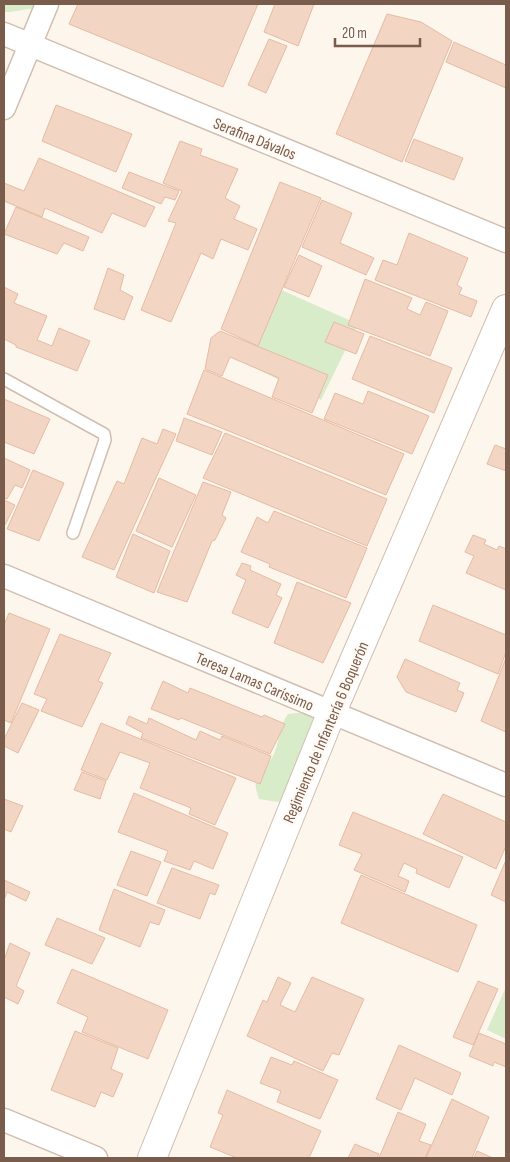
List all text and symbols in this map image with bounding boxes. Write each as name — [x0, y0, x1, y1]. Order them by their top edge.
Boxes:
scale bar — [335, 15, 420, 47]
text: 20 m — [342, 24, 367, 43]
street label: Serafina Dávalos — [210, 114, 299, 165]
street label: Regimiento de Infantería 6 Boquerón — [279, 639, 373, 826]
street label: Teresa Lamas Caríssimo — [193, 649, 316, 716]

